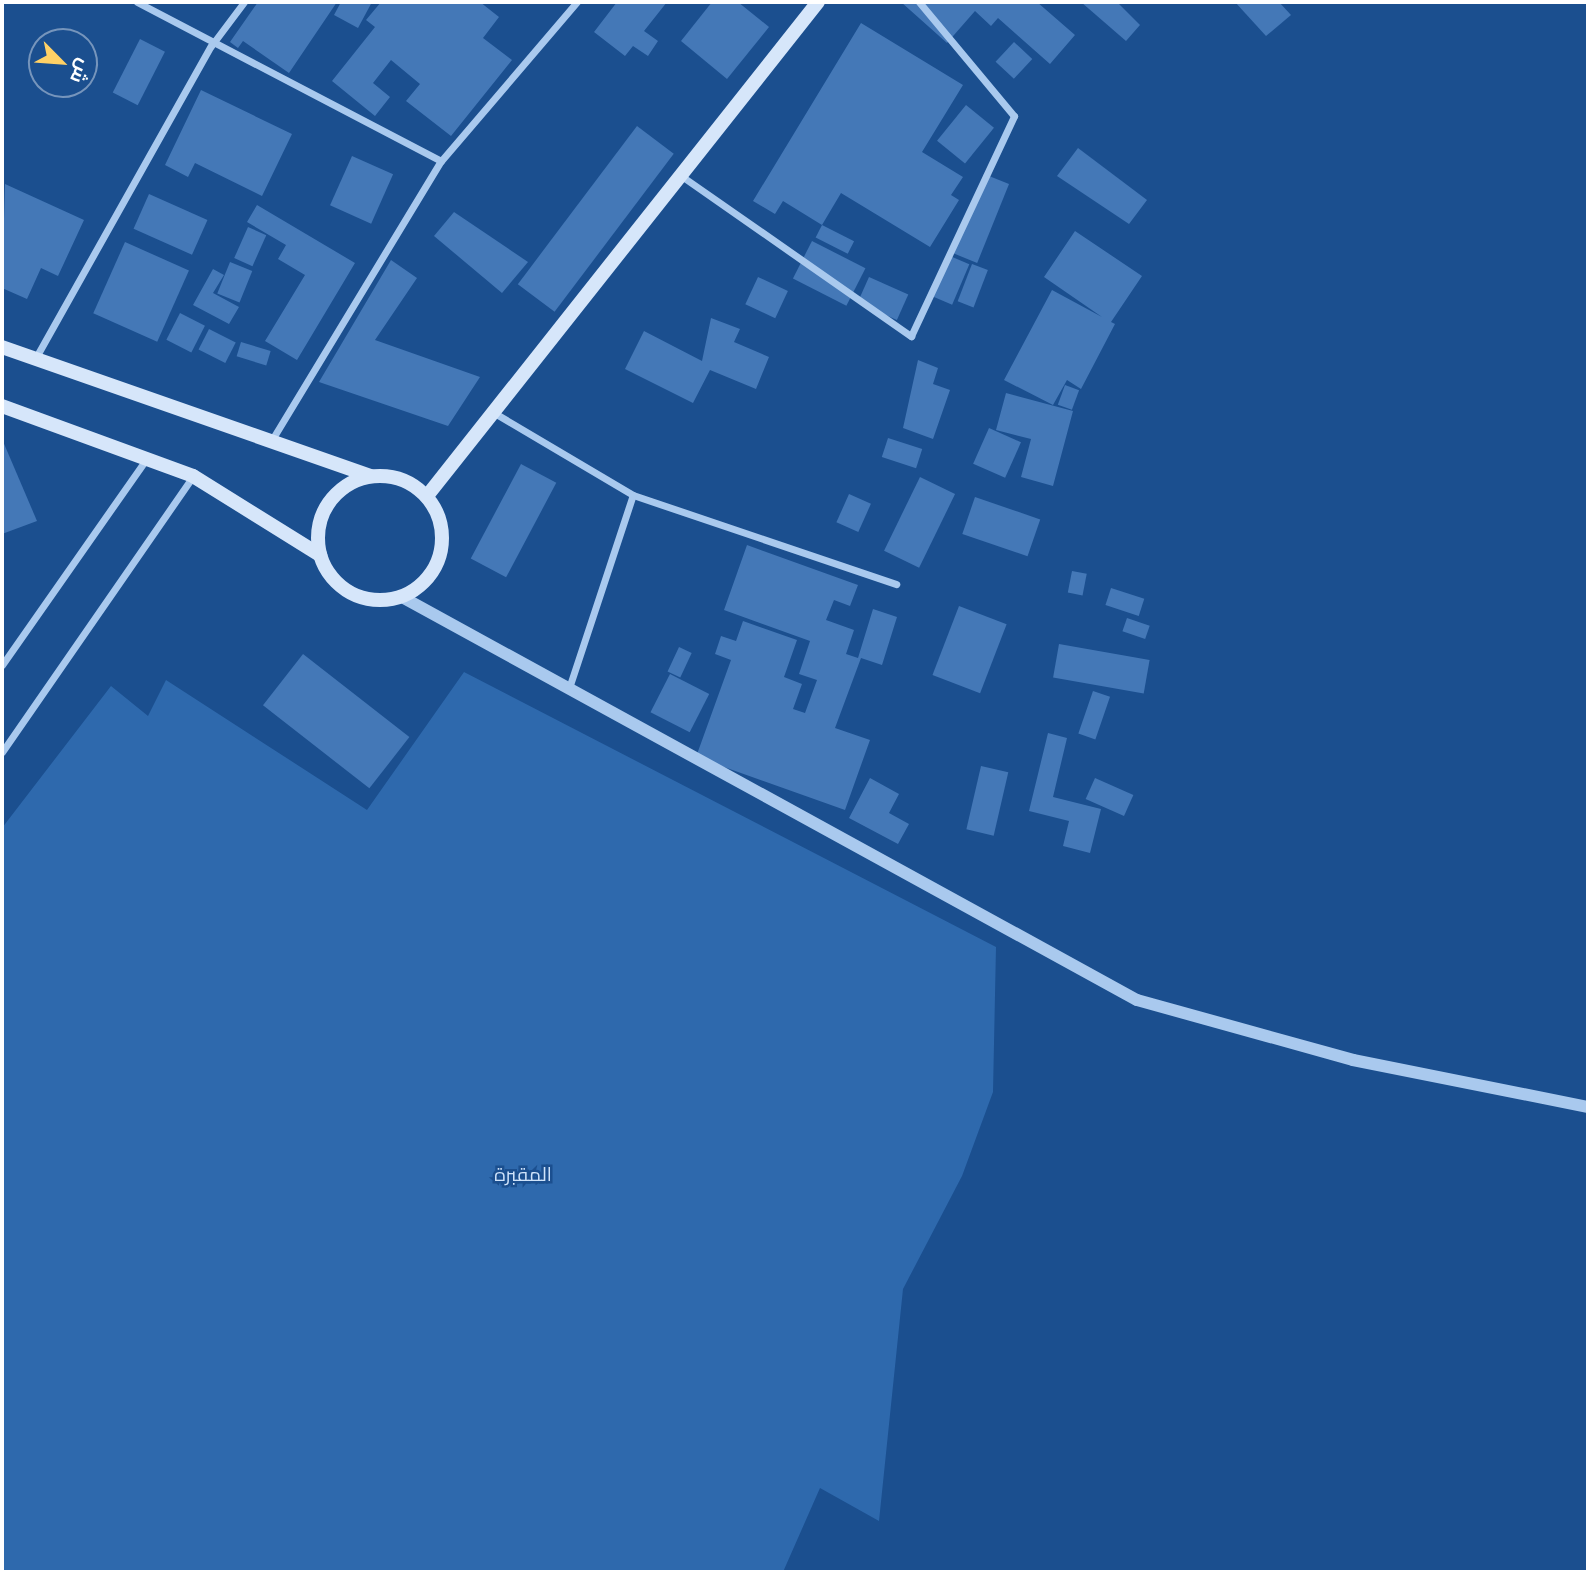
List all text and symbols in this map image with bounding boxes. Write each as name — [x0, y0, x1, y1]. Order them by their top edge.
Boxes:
north arrow — [28, 28, 98, 98]
text: ش — [64, 55, 96, 87]
park label: المقبرة — [494, 1165, 552, 1187]

